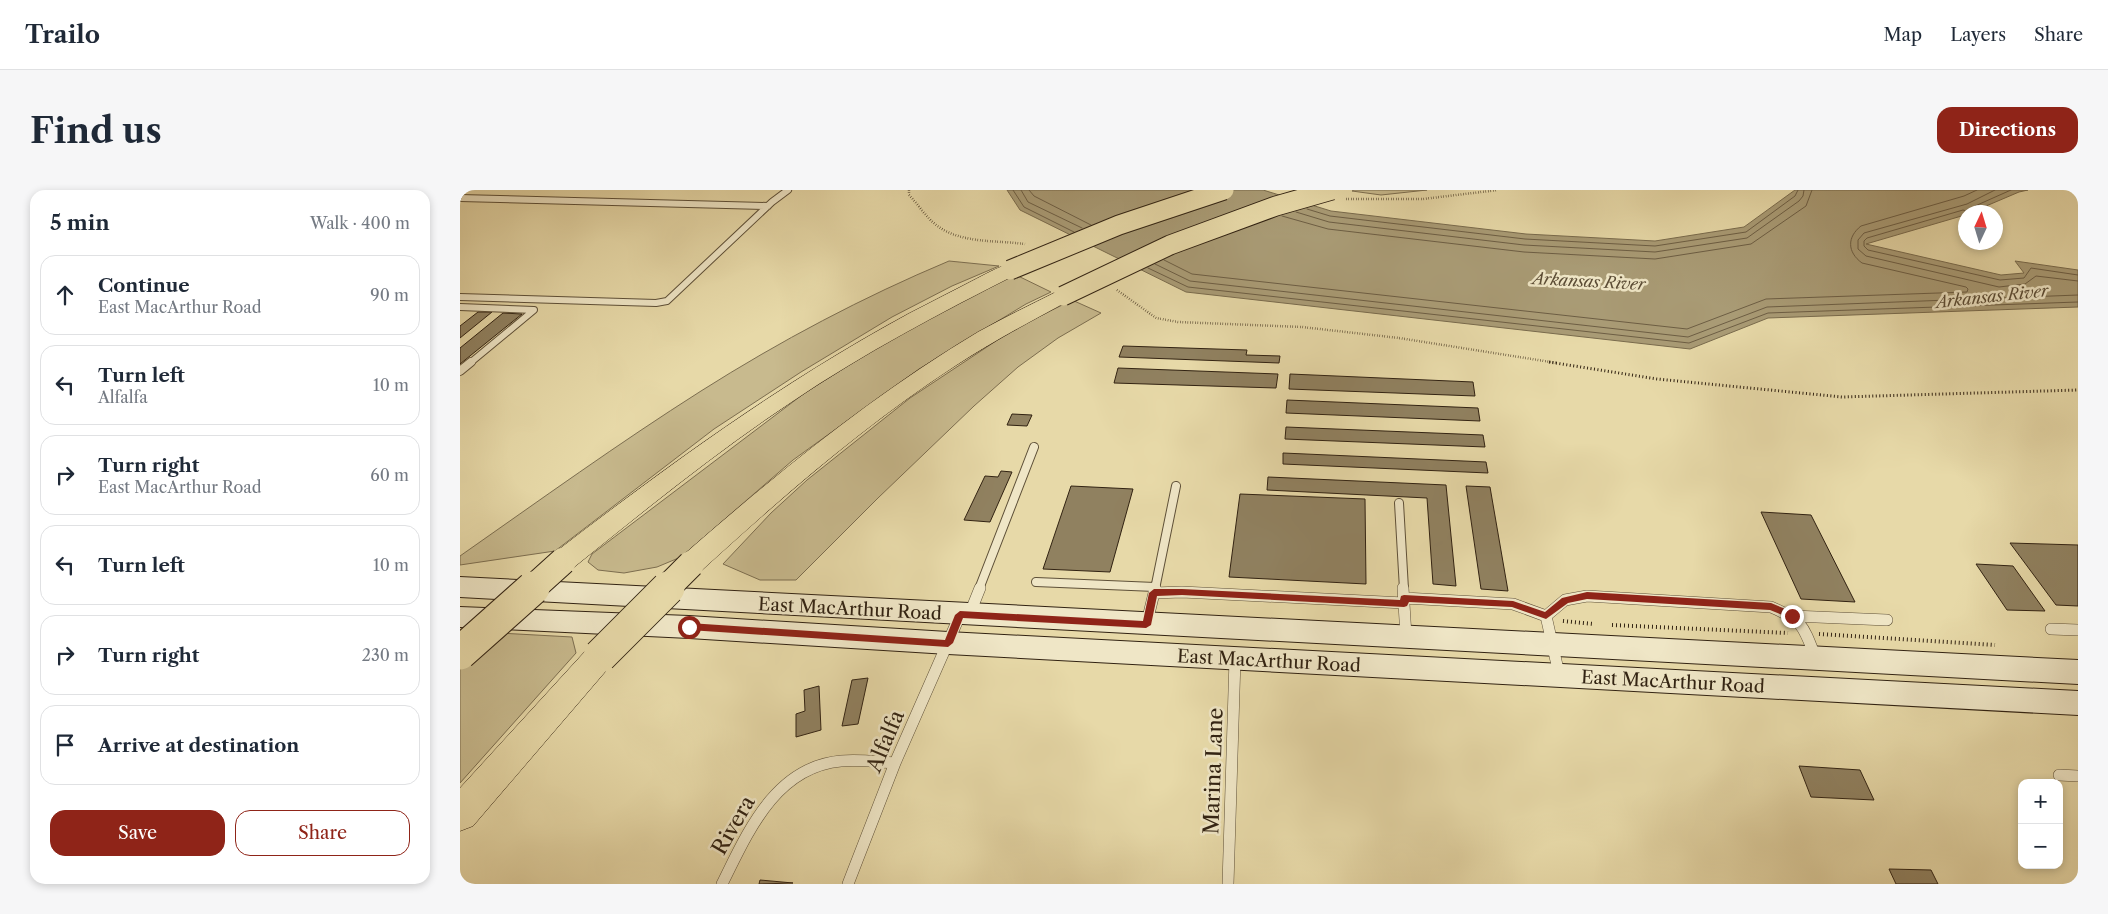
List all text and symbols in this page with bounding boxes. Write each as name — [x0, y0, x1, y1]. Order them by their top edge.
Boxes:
text: Trailo — [25, 20, 100, 49]
text: Map — [1884, 24, 1922, 46]
text: Layers — [1950, 24, 2006, 46]
text: Share — [2034, 24, 2083, 46]
button: Directions — [1937, 107, 2078, 153]
text: Find us — [30, 109, 162, 152]
north arrow — [1958, 205, 2003, 250]
text: 5 min — [50, 210, 110, 235]
text: Walk · 400 m — [310, 213, 410, 233]
water label: Arkansas River — [1529, 268, 1648, 294]
text: Continue — [98, 274, 190, 297]
water label: Arkansas River — [1932, 280, 2051, 312]
icon: ahead — [51, 281, 79, 309]
text: 90 m — [370, 285, 409, 305]
text: East MacArthur Road — [98, 297, 262, 317]
text: Turn left — [98, 364, 185, 387]
icon: left — [51, 371, 79, 399]
text: 10 m — [373, 375, 409, 395]
text: Alfalfa — [98, 387, 148, 407]
text: Turn right — [98, 454, 199, 477]
icon: right — [51, 461, 79, 489]
text: 60 m — [370, 465, 409, 485]
text: East MacArthur Road — [98, 477, 262, 497]
icon: left — [51, 551, 79, 579]
text: Turn left — [98, 554, 185, 577]
text: 10 m — [373, 555, 409, 575]
street label: East MacArthur Road — [758, 593, 942, 625]
route end — [1781, 605, 1804, 628]
route start — [678, 616, 701, 639]
icon: right — [51, 641, 79, 669]
text: Turn right — [98, 644, 199, 667]
text: 230 m — [362, 645, 409, 665]
street label: East MacArthur Road — [1177, 645, 1361, 677]
street label: East MacArthur Road — [1581, 666, 1765, 698]
street label: Alfalfa — [860, 705, 910, 777]
street label: Marina Lane — [1198, 707, 1228, 835]
icon: arrive — [51, 731, 79, 759]
text: Arrive at destination — [98, 734, 299, 757]
map controls — [2018, 779, 2063, 869]
button: + — [2018, 779, 2063, 824]
street label: Rivera — [706, 790, 760, 859]
button: Save — [50, 810, 225, 856]
button: Share — [235, 810, 410, 856]
button: − — [2018, 824, 2063, 869]

